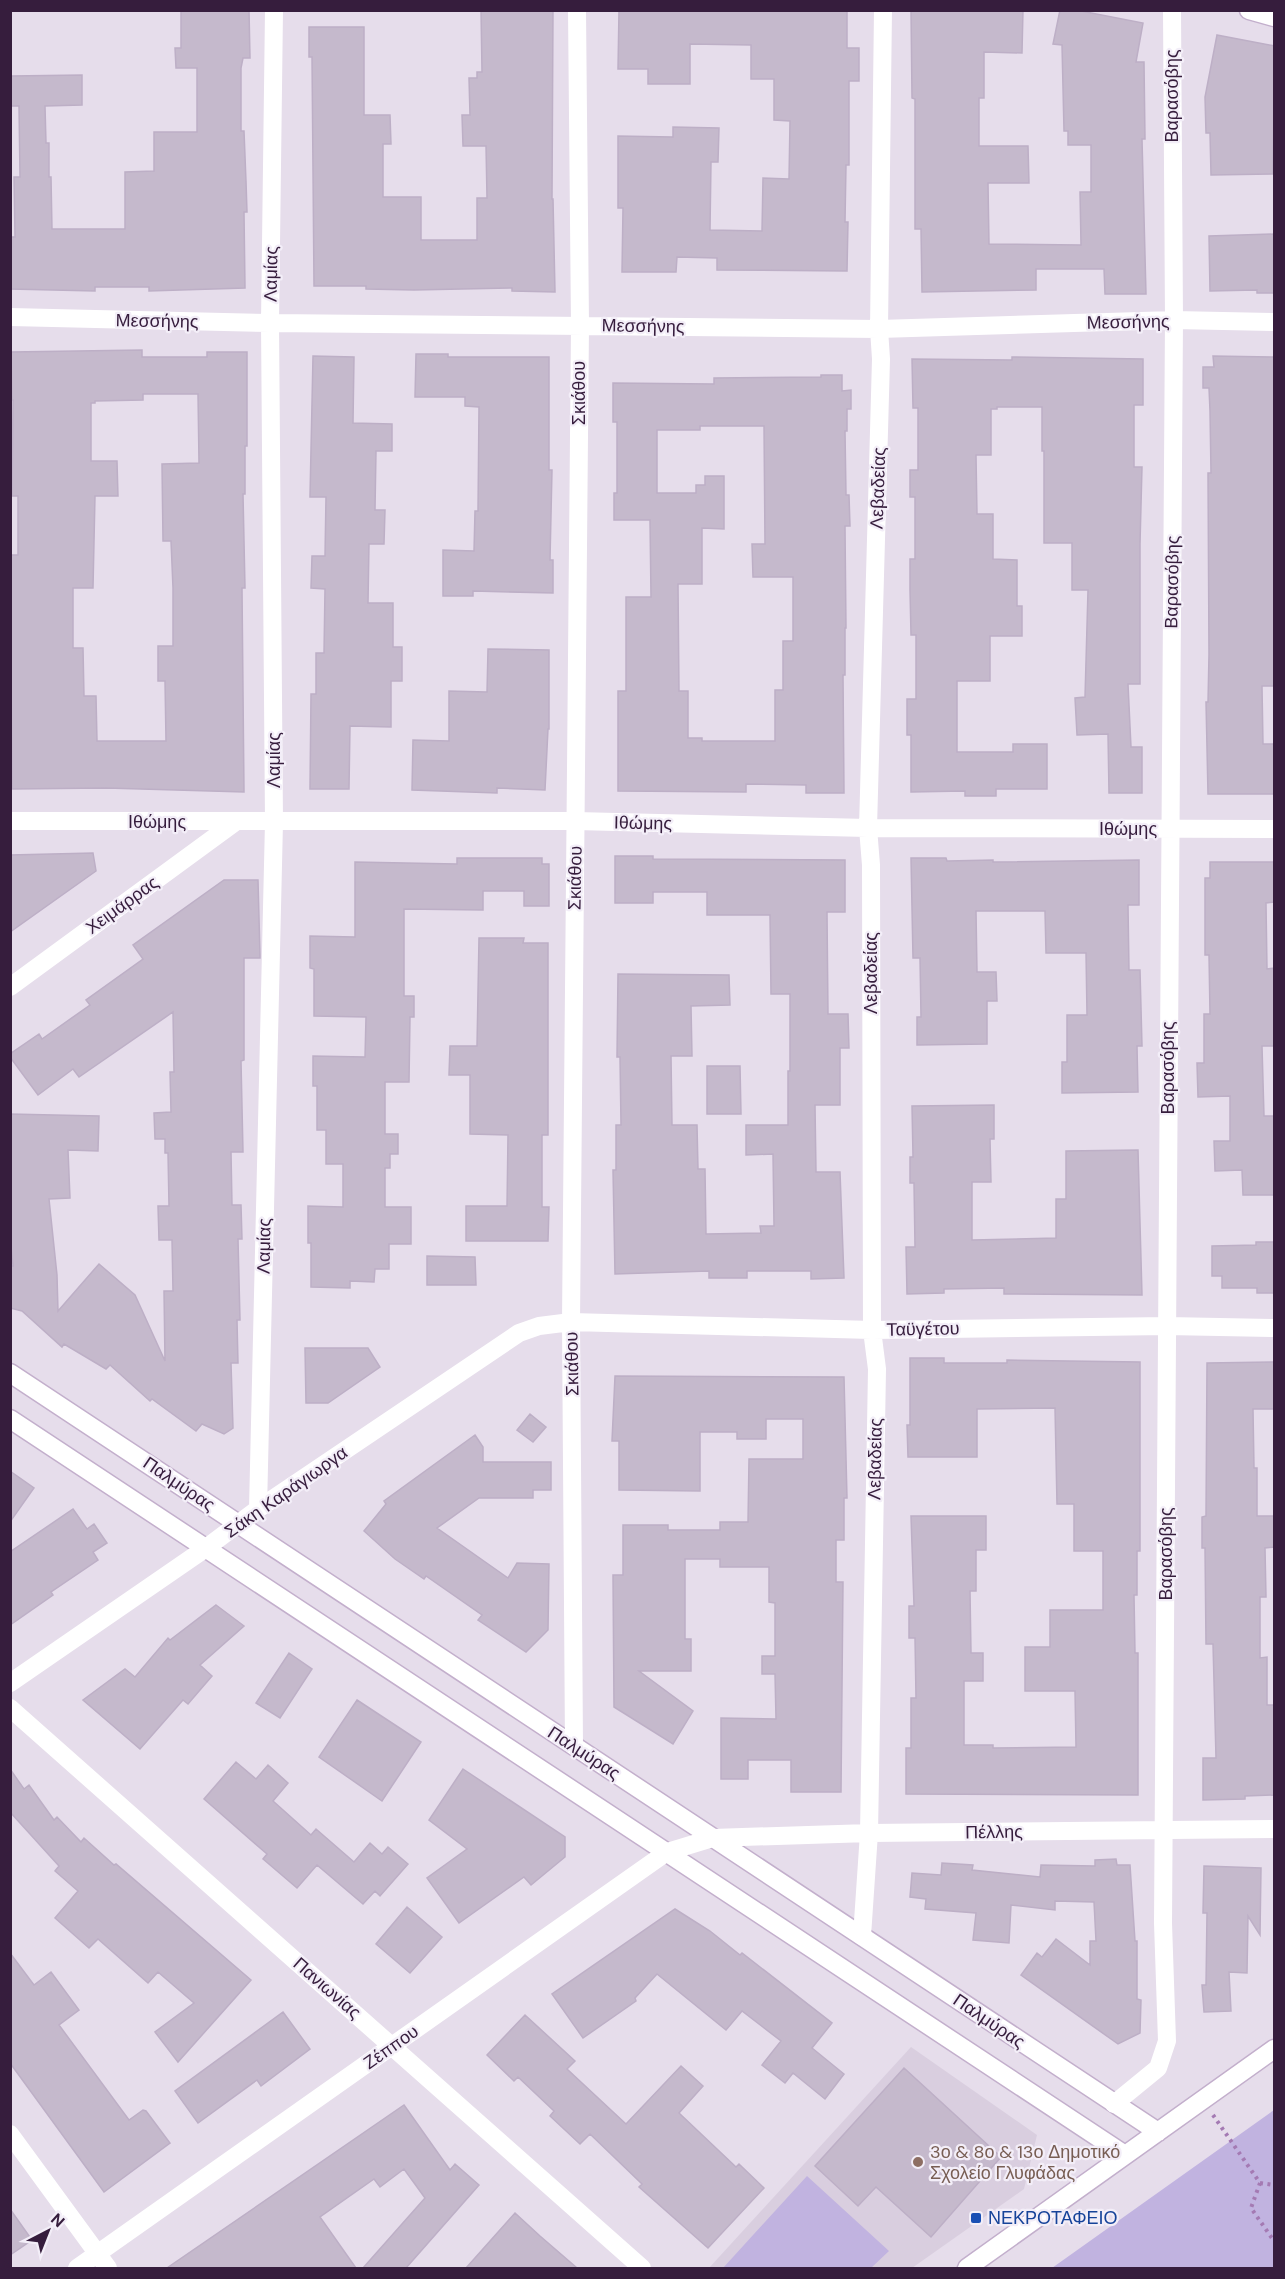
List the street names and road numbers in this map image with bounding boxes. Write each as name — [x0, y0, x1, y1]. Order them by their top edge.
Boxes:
street label: Βαρασόβης — [1160, 49, 1184, 143]
street label: Λαμίας — [259, 246, 283, 302]
street label: Μεσσήνης — [115, 308, 199, 334]
street label: Μεσσήνης — [1086, 309, 1170, 335]
street label: Μεσσήνης — [601, 313, 685, 339]
street label: Σκιάθου — [567, 361, 591, 425]
street label: Λεβαδείας — [865, 446, 891, 529]
street label: Βαρασόβης — [1159, 535, 1185, 629]
street label: Λαμίας — [262, 732, 286, 788]
street label: Ιθώμης — [128, 810, 186, 834]
street label: Ιθώμης — [614, 810, 673, 836]
street label: Ιθώμης — [1099, 817, 1157, 841]
street label: Σκιάθου — [562, 846, 588, 910]
street label: Χειμάρρας — [81, 870, 163, 940]
street label: Λεβαδείας — [859, 932, 883, 1014]
street label: Βαρασόβης — [1156, 1021, 1180, 1115]
street label: Λαμίας — [252, 1218, 276, 1274]
street label: Ταϋγέτου — [886, 1316, 960, 1342]
street label: Σκιάθου — [559, 1332, 585, 1396]
street label: Λεβαδείας — [862, 1418, 888, 1500]
street label: Σάκη Καράγιωργα — [220, 1441, 352, 1543]
street label: Παλμύρας — [138, 1451, 220, 1517]
street label: Βαρασόβης — [1154, 1507, 1178, 1601]
street label: Παλμύρας — [543, 1721, 625, 1786]
street label: Πέλλης — [965, 1819, 1023, 1845]
street label: Πανιωνίας — [288, 1952, 366, 2024]
street label: Παλμύρας — [948, 1988, 1030, 2054]
street label: Ζέππου — [359, 2019, 423, 2075]

